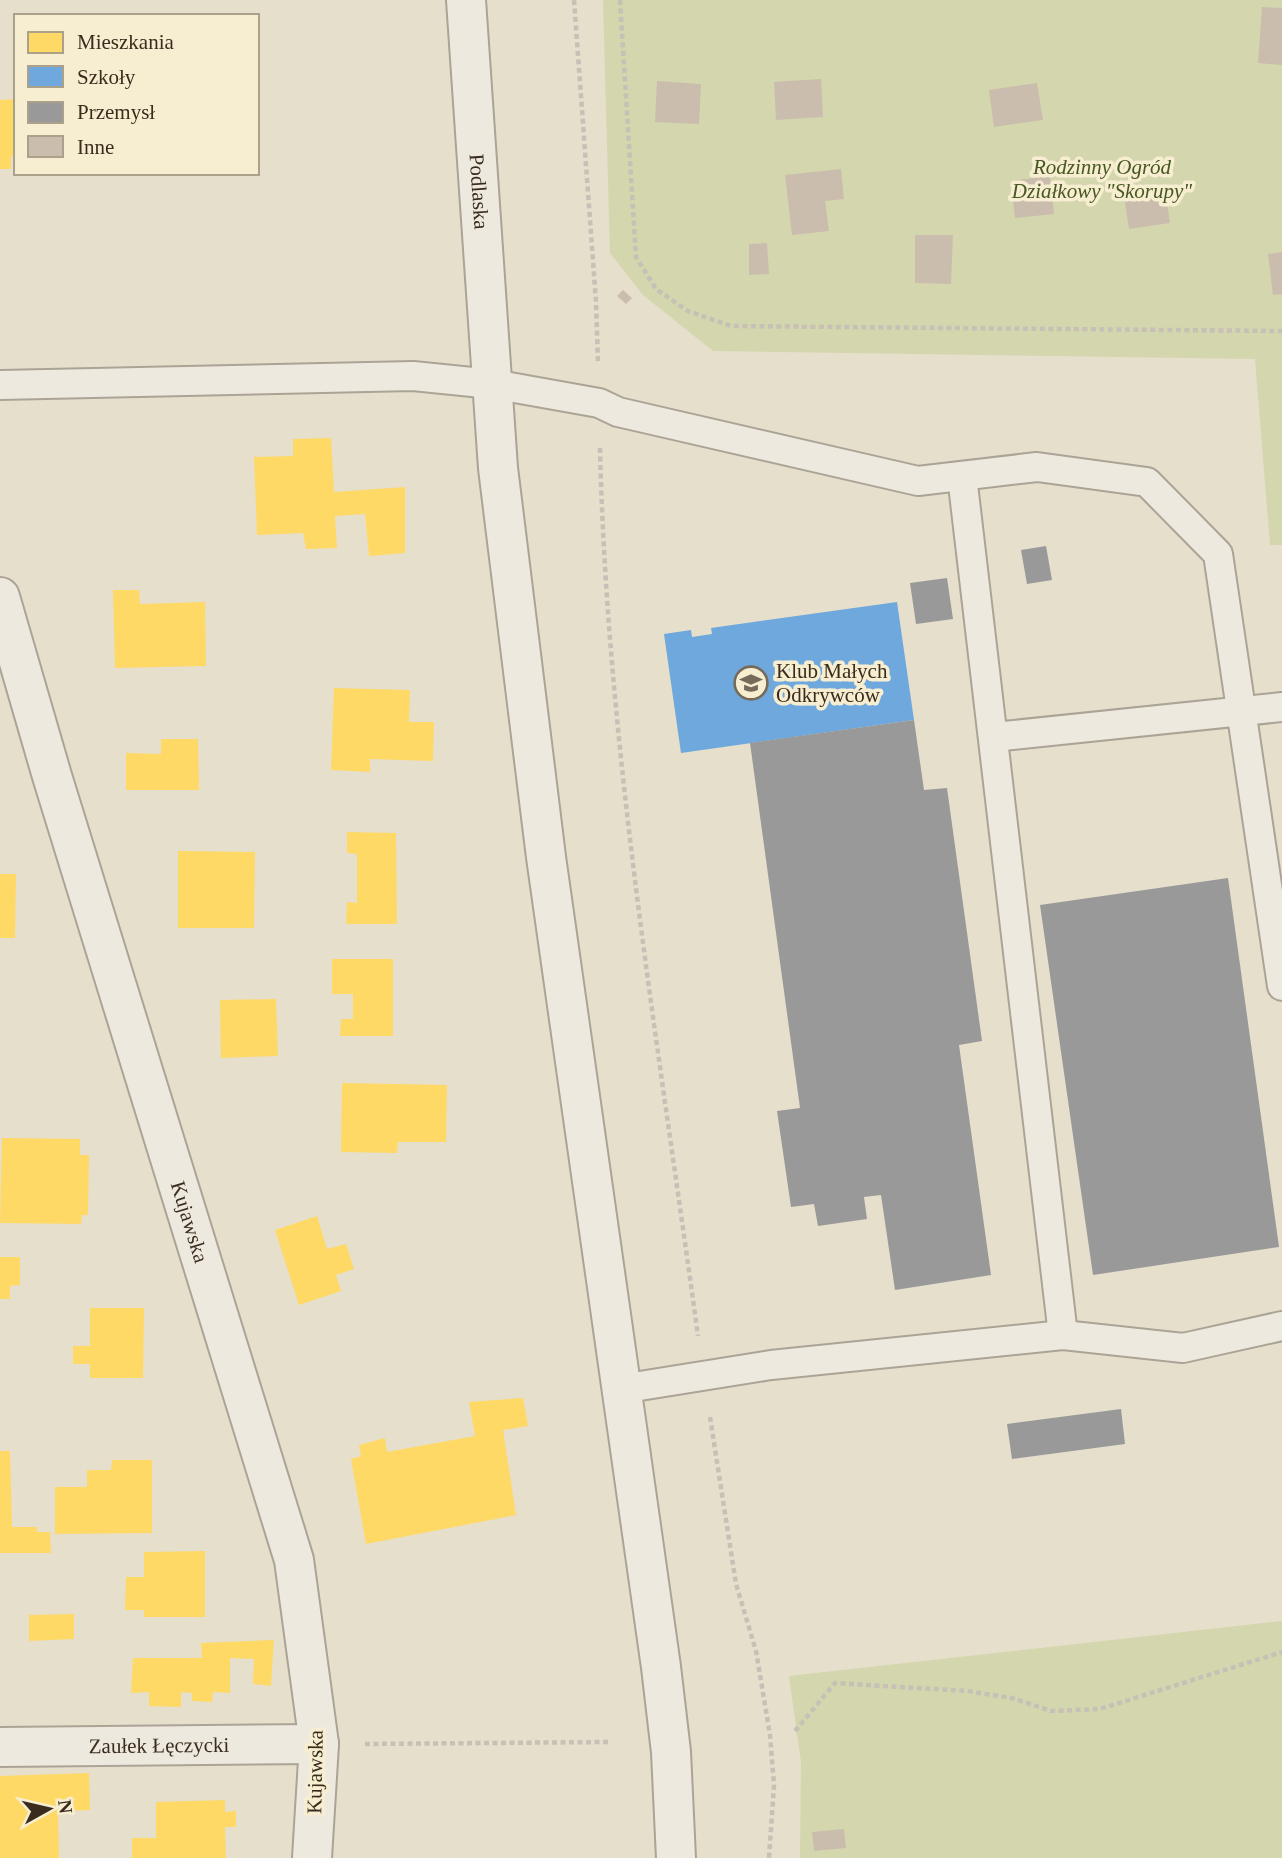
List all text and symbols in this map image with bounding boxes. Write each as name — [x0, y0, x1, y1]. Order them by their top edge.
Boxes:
legend — [14, 14, 259, 175]
text: Mieszkania — [77, 30, 174, 54]
text: Szkoły — [77, 65, 136, 89]
text: Przemysł — [77, 100, 155, 124]
text: Inne — [77, 135, 114, 159]
street label: Podlaska — [465, 153, 494, 231]
park label: Rodzinny Ogród Działkowy "Skorupy" — [1011, 155, 1192, 203]
place label: Klub Małych Odkrywców — [776, 659, 888, 707]
school or university icon: Klub Małych Odkrywców — [732, 664, 770, 702]
street label: Kujawska — [166, 1178, 214, 1266]
street label: Kujawska — [302, 1729, 328, 1814]
street label: Zaułek Łęczycki — [89, 1733, 230, 1758]
north arrow — [14, 1774, 84, 1844]
text: N — [54, 1798, 77, 1815]

